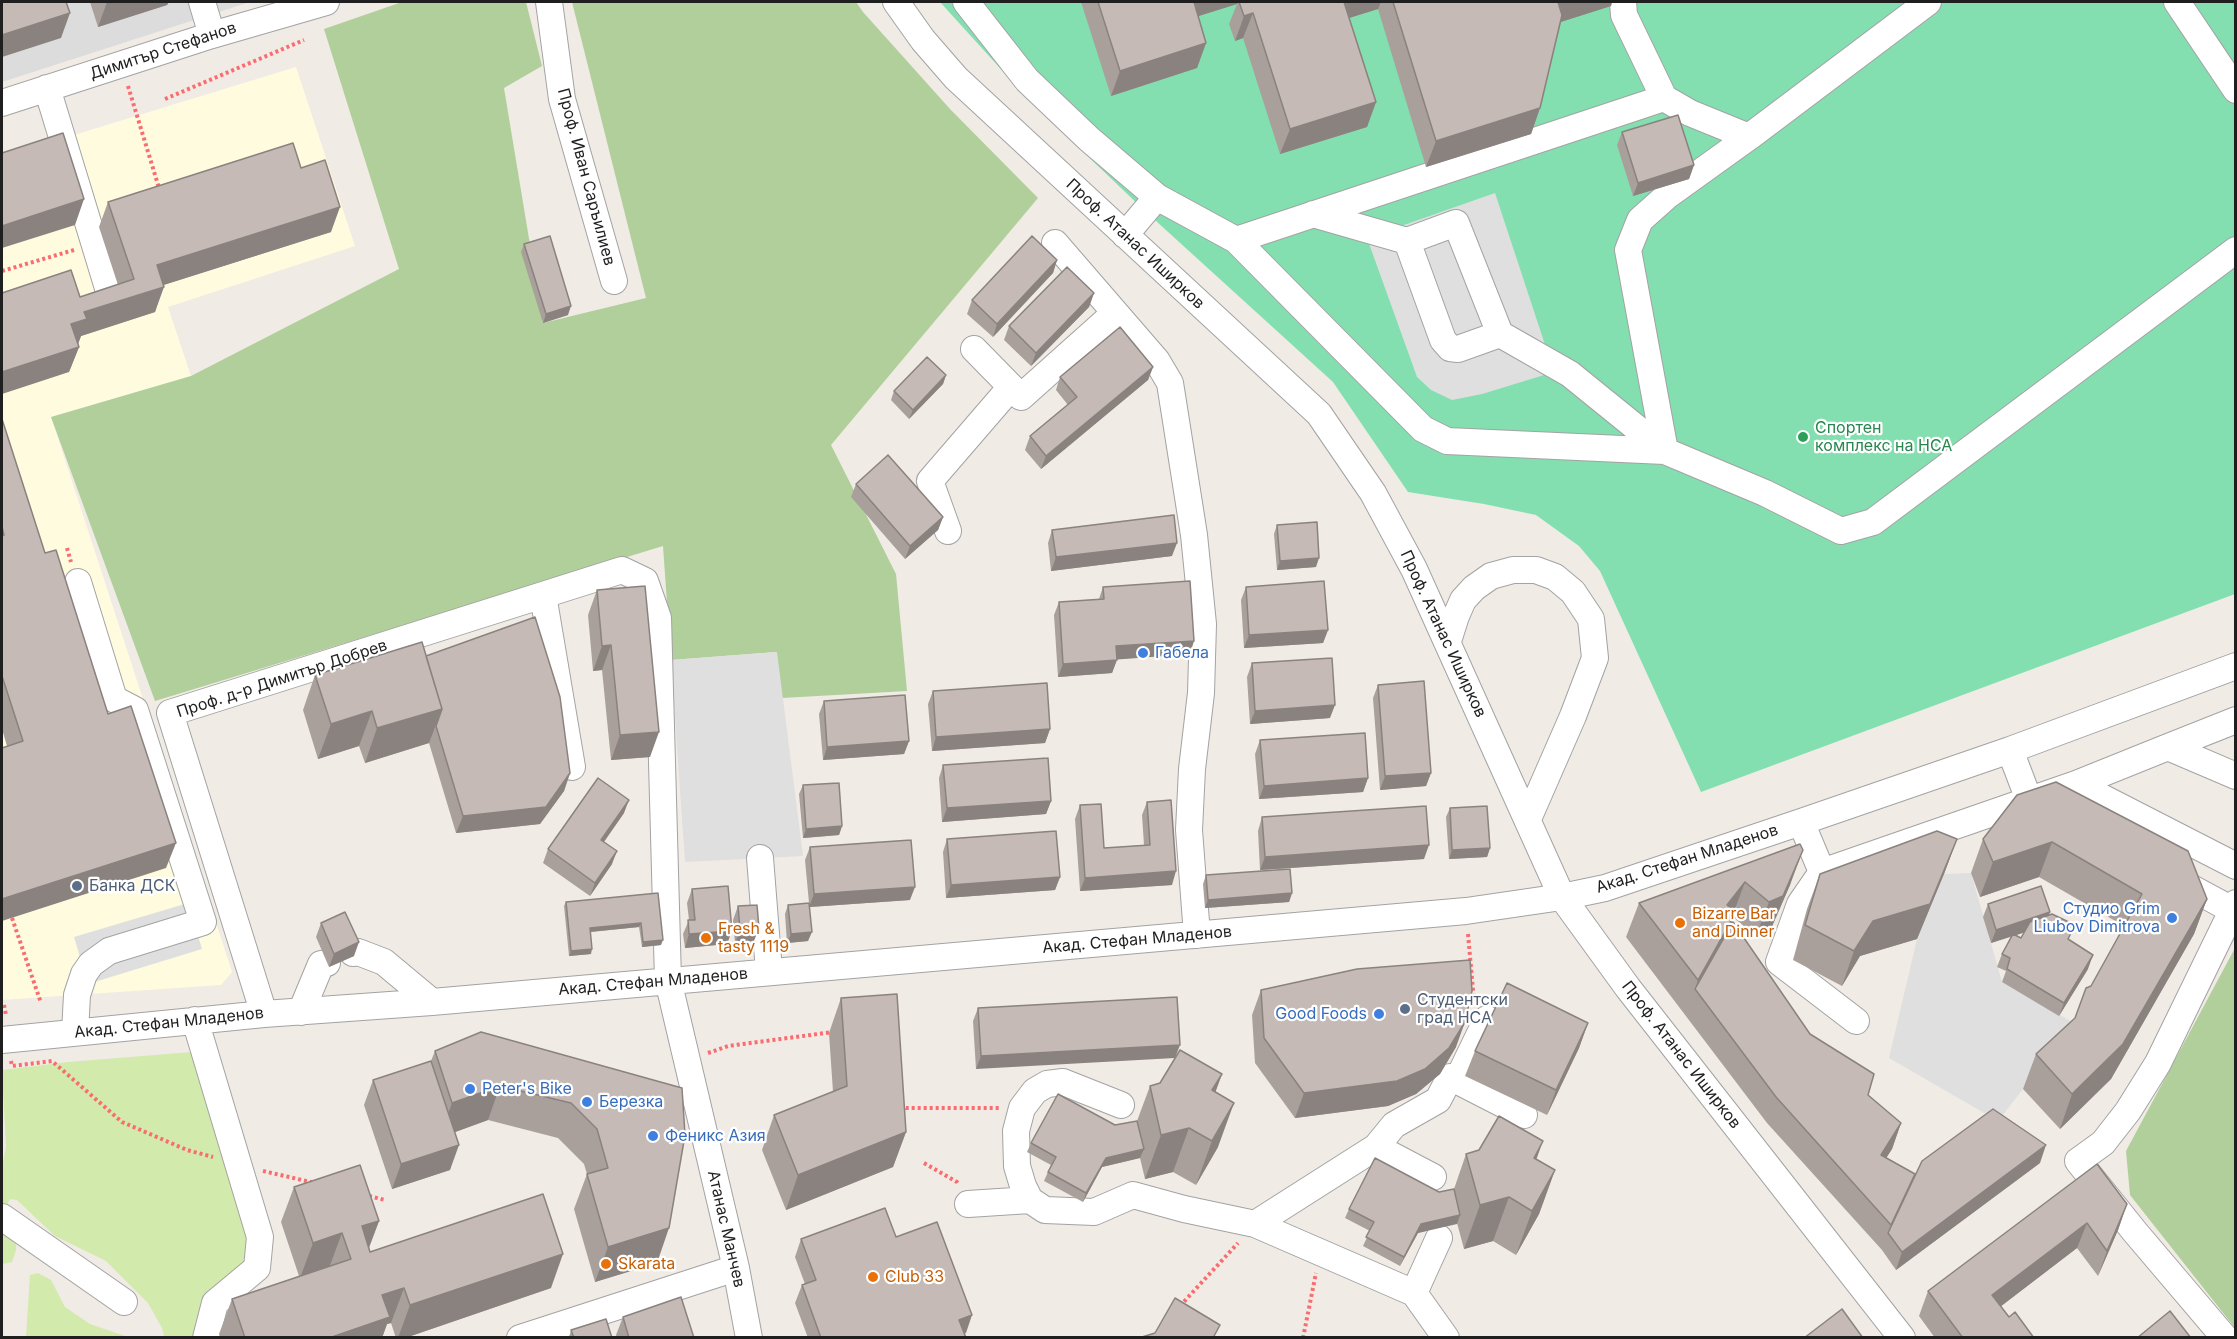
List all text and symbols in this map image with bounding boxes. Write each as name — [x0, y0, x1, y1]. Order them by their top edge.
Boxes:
street label: Димитър Стефанов — [87, 18, 239, 84]
street label: Проф. Иван Саръилиев — [553, 86, 619, 268]
street label: Проф. Атанас Иширков — [1062, 175, 1208, 313]
place label: Спортен комплекс на НСА — [1815, 418, 1952, 456]
marker: Спортен комплекс на НСА — [1796, 430, 1810, 444]
street label: Проф. Атанас Иширков — [1396, 547, 1490, 721]
street label: Проф. д-р Димитър Добрев — [174, 636, 390, 722]
place label: Габела — [1155, 643, 1209, 663]
marker: Габела — [1136, 646, 1150, 660]
street label: Акад. Стефан Младенов — [1594, 820, 1780, 898]
place label: Банка ДСК — [89, 876, 175, 896]
marker: Банка ДСК — [70, 879, 84, 893]
place label: Студио Grim Liubov Dimitrova — [2034, 899, 2160, 937]
place label: Bizarre Bar and Dinner — [1692, 904, 1776, 942]
marker: Студио Grim Liubov Dimitrova — [2165, 911, 2179, 925]
marker: Bizarre Bar and Dinner — [1673, 916, 1687, 930]
place label: Fresh & tasty 1119 — [718, 919, 789, 957]
street label: Акад. Стефан Младенов — [1041, 922, 1233, 958]
marker: Fresh & tasty 1119 — [699, 931, 713, 945]
street label: Акад. Стефан Младенов — [557, 964, 749, 1000]
street label: Проф. Атанас Иширков — [1617, 977, 1745, 1133]
place label: Студентски град НСА — [1417, 990, 1508, 1028]
marker: Студентски град НСА — [1398, 1002, 1412, 1016]
street label: Акад. Стефан Младенов — [73, 1004, 265, 1042]
place label: Good Foods — [1275, 1004, 1367, 1024]
marker: Good Foods — [1372, 1007, 1386, 1021]
place label: Peter's Bike — [482, 1079, 572, 1099]
marker: Peter's Bike — [463, 1082, 477, 1096]
place label: Березка — [599, 1092, 663, 1112]
marker: Березка — [580, 1095, 594, 1109]
place label: Феникс Азия — [665, 1126, 766, 1146]
marker: Феникс Азия — [646, 1129, 660, 1143]
street label: Атанас Манчев — [703, 1168, 749, 1290]
place label: Skarata — [618, 1254, 675, 1274]
marker: Skarata — [599, 1257, 613, 1271]
place label: Club 33 — [885, 1267, 944, 1287]
marker: Club 33 — [866, 1270, 880, 1284]

